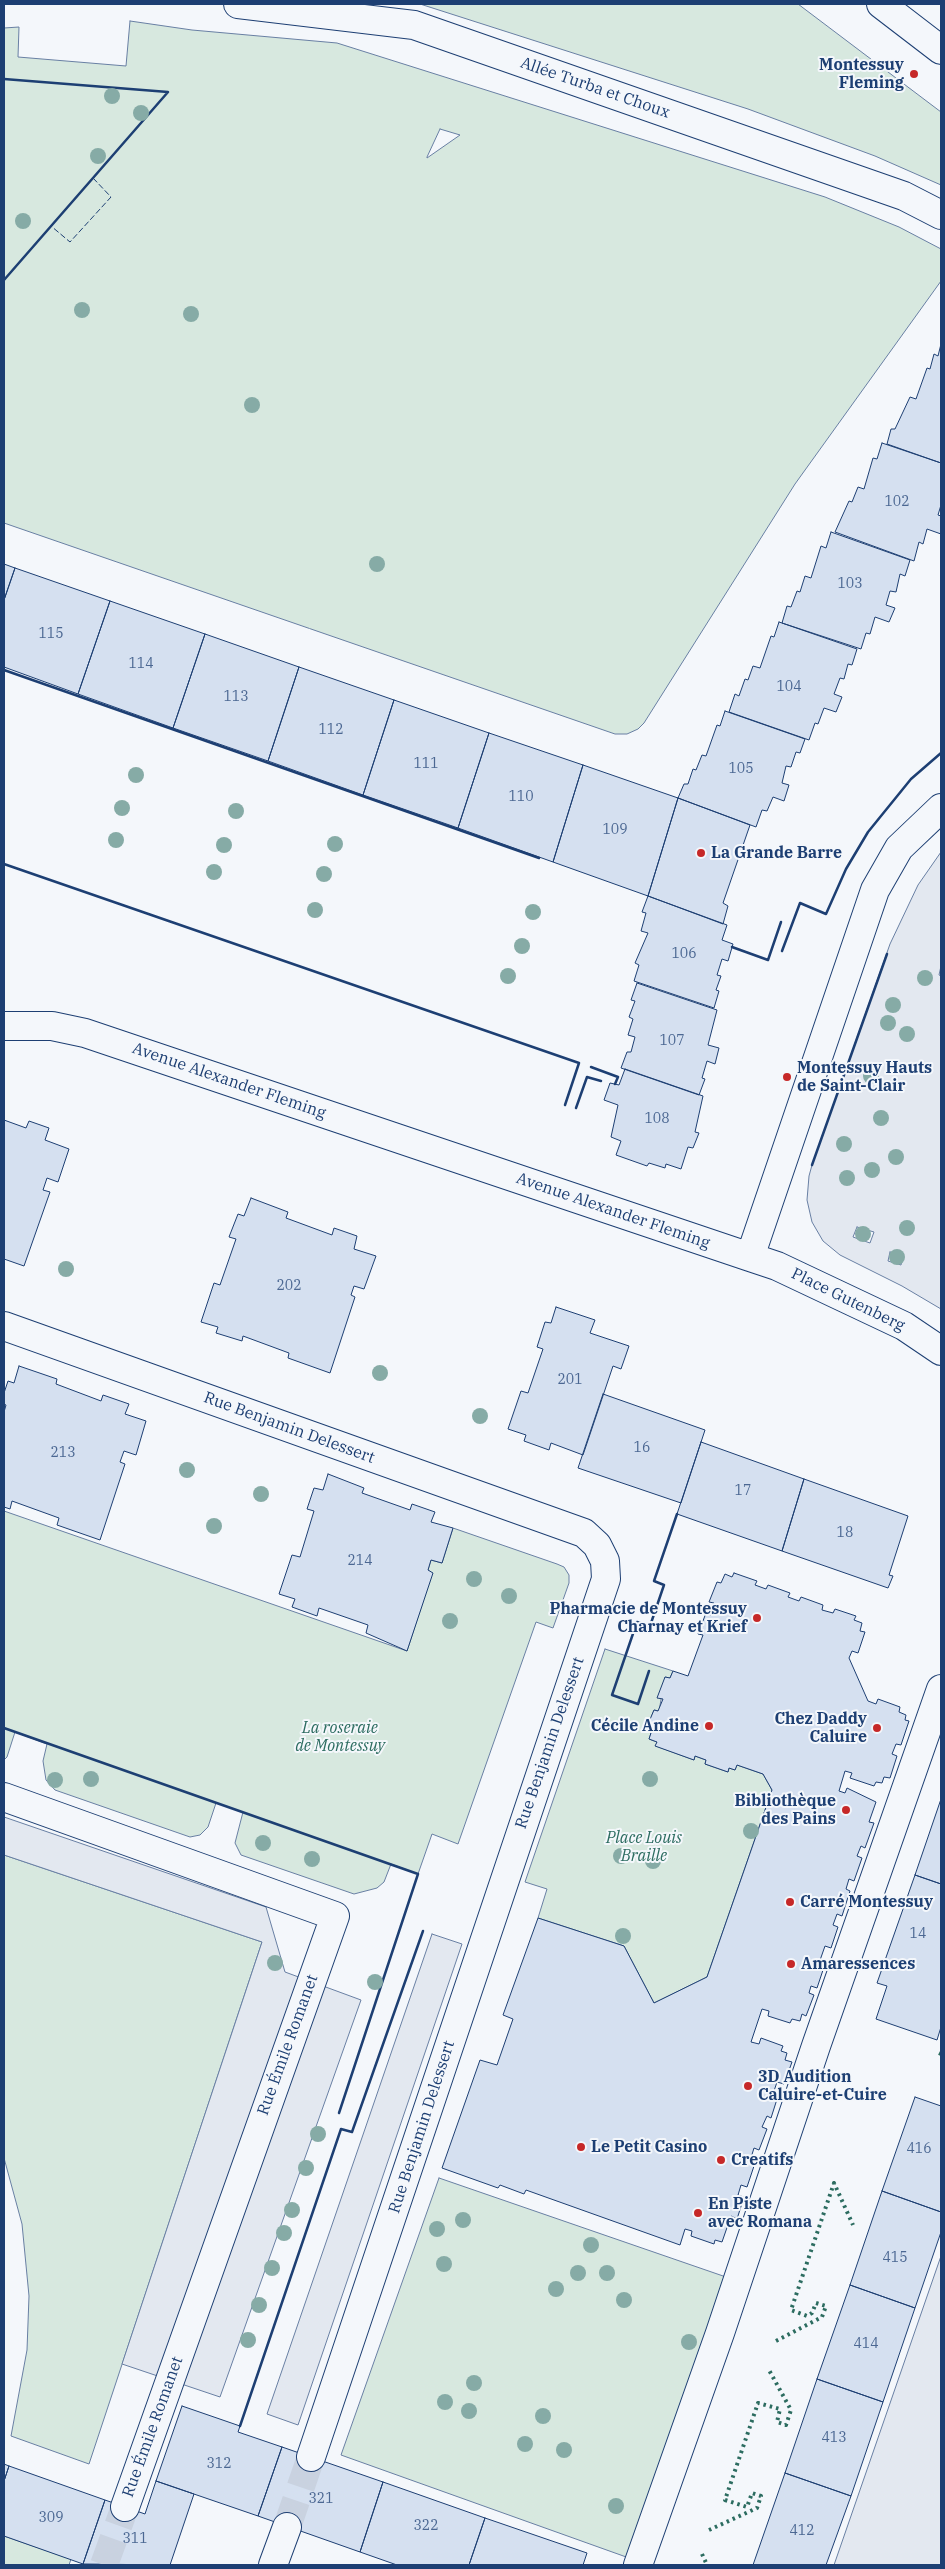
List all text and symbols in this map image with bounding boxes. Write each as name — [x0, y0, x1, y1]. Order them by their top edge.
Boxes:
street label: Allée Turba et Choux — [518, 53, 672, 123]
place label: Montessuy Fleming — [819, 55, 904, 93]
marker: Montessuy Fleming — [908, 68, 920, 80]
house number: 102 — [884, 494, 910, 510]
house number: 103 — [837, 576, 863, 592]
house number: 115 — [38, 626, 64, 642]
house number: 114 — [128, 656, 154, 672]
house number: 104 — [776, 679, 802, 695]
house number: 113 — [223, 689, 249, 705]
house number: 112 — [318, 722, 344, 738]
house number: 111 — [413, 756, 439, 772]
house number: 105 — [728, 761, 754, 777]
house number: 110 — [508, 789, 534, 805]
house number: 109 — [602, 822, 628, 838]
place label: La Grande Barre — [711, 843, 842, 863]
marker: La Grande Barre — [695, 847, 707, 859]
house number: 106 — [671, 946, 697, 962]
house number: 107 — [659, 1033, 685, 1049]
street label: Avenue Alexander Fleming — [130, 1039, 328, 1123]
place label: Montessuy Hauts de Saint-Clair — [797, 1058, 932, 1096]
marker: Montessuy Hauts de Saint-Clair — [781, 1071, 793, 1083]
house number: 108 — [644, 1111, 670, 1127]
street label: Avenue Alexander Fleming — [514, 1169, 712, 1253]
street label: Place Gutenberg — [788, 1264, 908, 1336]
house number: 202 — [276, 1278, 302, 1294]
house number: 201 — [557, 1372, 583, 1388]
street label: Rue Benjamin Delessert — [201, 1388, 377, 1468]
house number: 16 — [634, 1440, 650, 1456]
house number: 213 — [50, 1445, 76, 1461]
house number: 17 — [735, 1483, 751, 1499]
house number: 18 — [837, 1525, 853, 1541]
house number: 214 — [347, 1553, 373, 1569]
place label: Pharmacie de Montessuy Charnay et Krief — [550, 1599, 747, 1637]
marker: Pharmacie de Montessuy Charnay et Krief — [751, 1612, 763, 1624]
street label: Rue Benjamin Delessert — [512, 1655, 588, 1831]
place label: Chez Daddy Caluire — [774, 1709, 867, 1747]
place label: Cécile Andine — [591, 1716, 699, 1736]
park label: La roseraie de Montessuy — [295, 1718, 385, 1756]
marker: Cécile Andine — [703, 1720, 715, 1732]
marker: Chez Daddy Caluire — [871, 1722, 883, 1734]
place label: Bibliothèque des Pains — [735, 1791, 836, 1829]
marker: Bibliothèque des Pains — [840, 1804, 852, 1816]
park label: Place Louis Braille — [606, 1828, 682, 1866]
place label: Carré Montessuy — [800, 1892, 933, 1912]
marker: Carré Montessuy — [784, 1896, 796, 1908]
house number: 14 — [910, 1926, 926, 1942]
place label: Amaressences — [801, 1954, 915, 1974]
marker: Amaressences — [785, 1958, 797, 1970]
street label: Rue Émile Romanet — [254, 1972, 322, 2118]
street label: Rue Benjamin Delessert — [385, 2038, 459, 2216]
place label: 3D Audition Caluire-et-Cuire — [758, 2067, 887, 2105]
marker: 3D Audition Caluire-et-Cuire — [742, 2080, 754, 2092]
place label: Le Petit Casino — [591, 2137, 707, 2157]
marker: Le Petit Casino — [575, 2141, 587, 2153]
house number: 416 — [906, 2141, 932, 2157]
place label: Creatifs — [731, 2150, 793, 2170]
marker: Creatifs — [715, 2154, 727, 2166]
place label: En Piste avec Romana — [708, 2194, 812, 2232]
marker: En Piste avec Romana — [692, 2207, 704, 2219]
house number: 415 — [882, 2250, 908, 2266]
house number: 414 — [853, 2336, 879, 2352]
street label: Rue Émile Romanet — [119, 2354, 187, 2500]
house number: 413 — [821, 2430, 847, 2446]
house number: 312 — [206, 2456, 232, 2472]
house number: 321 — [308, 2491, 334, 2507]
house number: 309 — [38, 2510, 64, 2526]
house number: 322 — [413, 2518, 439, 2534]
house number: 412 — [789, 2523, 815, 2539]
house number: 311 — [122, 2531, 148, 2547]

